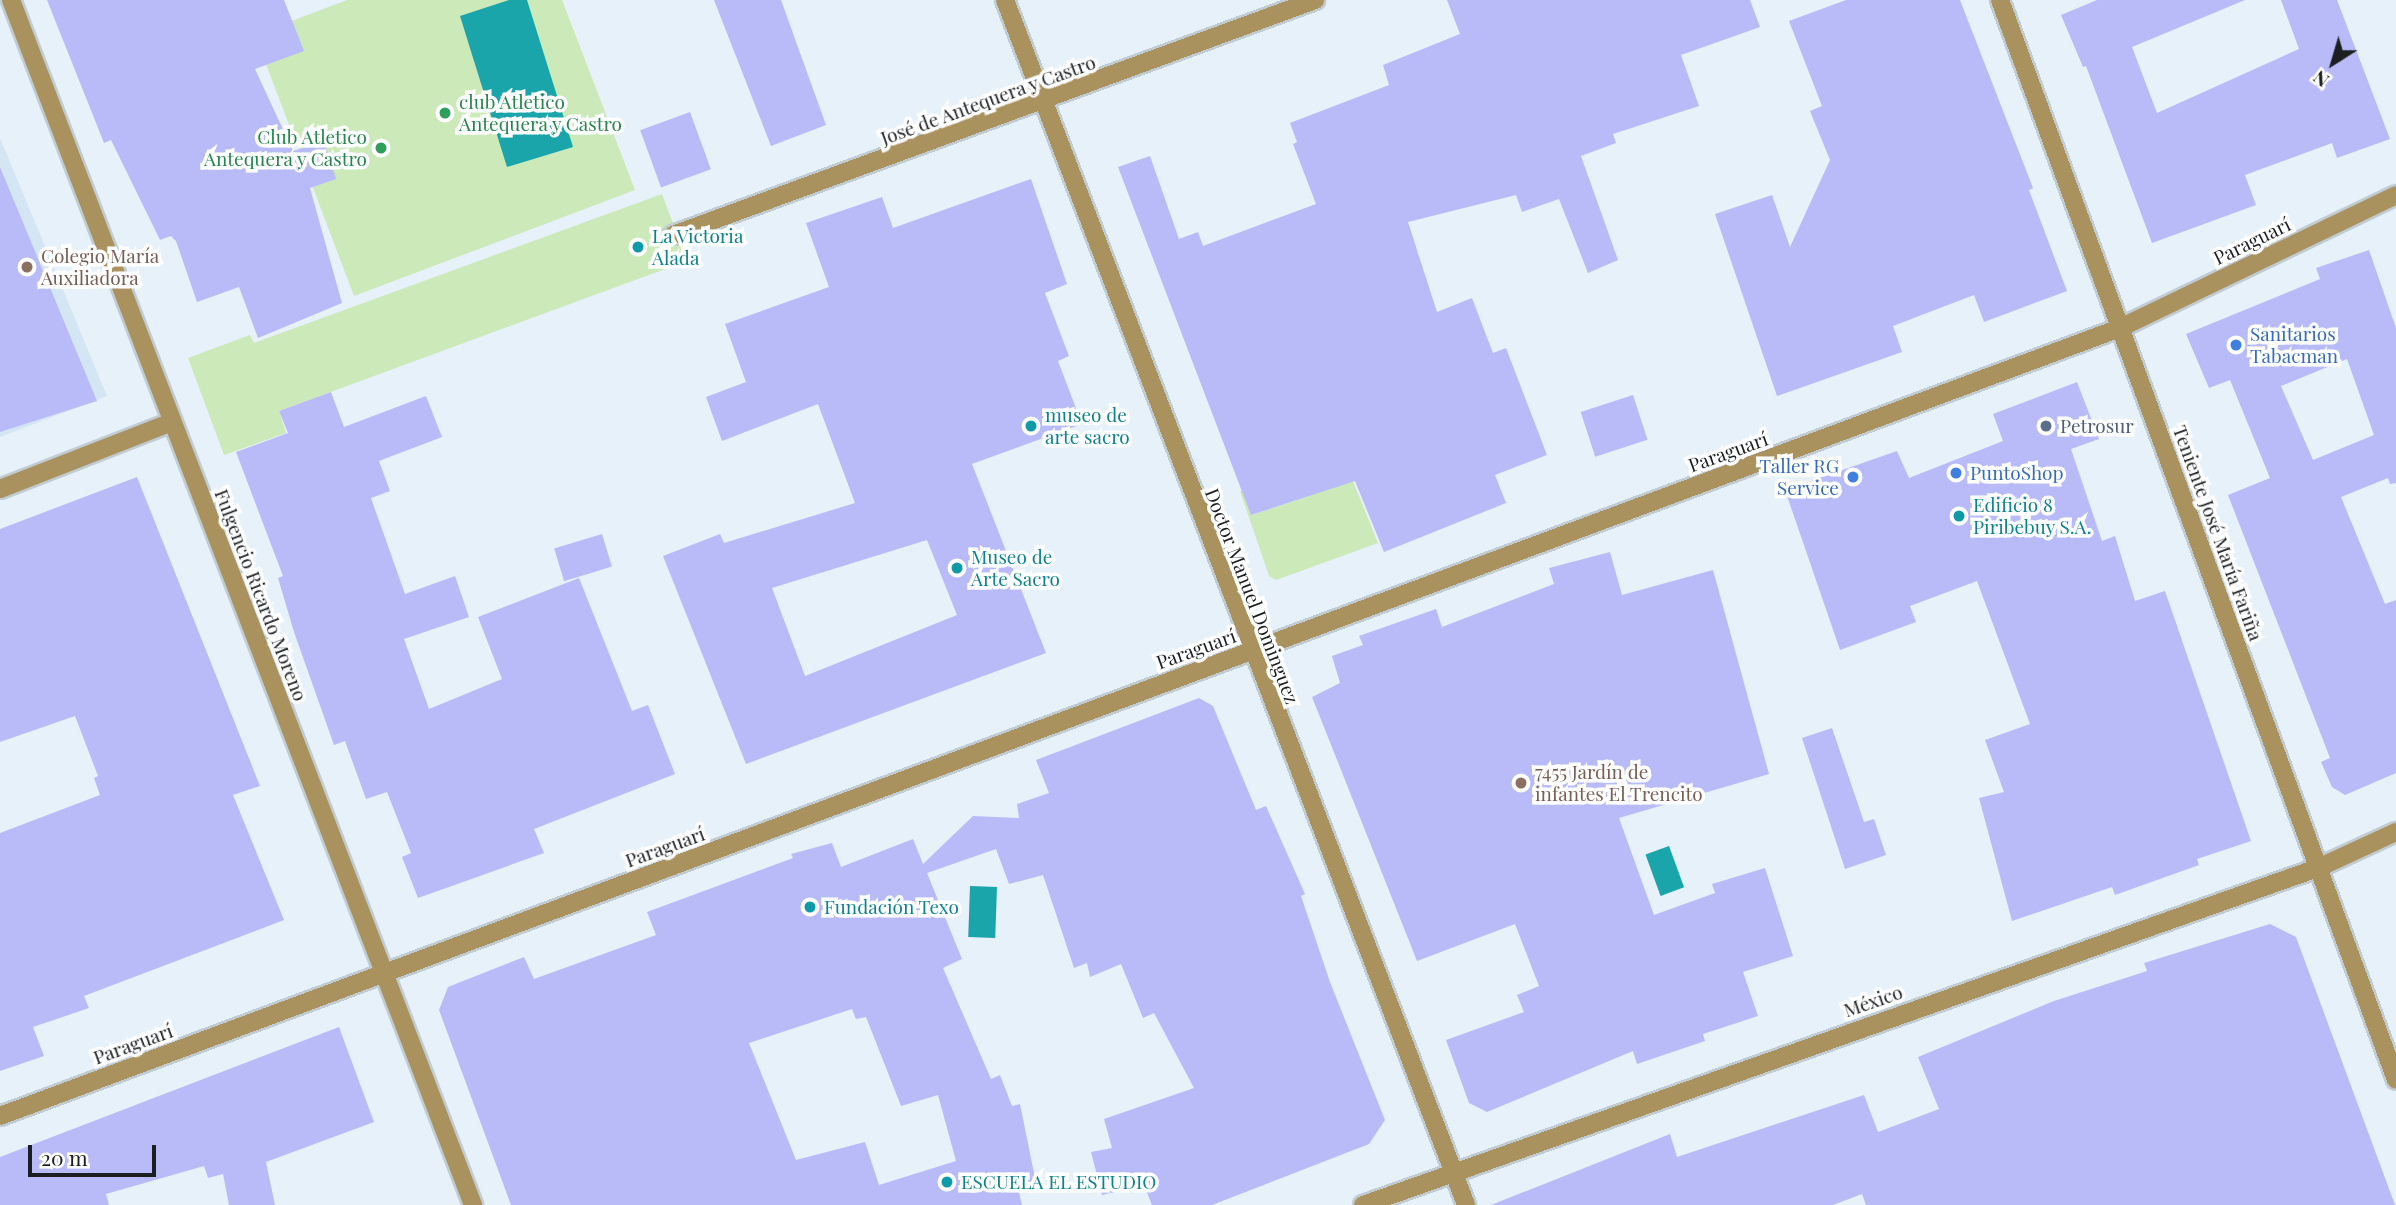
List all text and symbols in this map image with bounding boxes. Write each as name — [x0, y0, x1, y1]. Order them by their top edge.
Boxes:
north arrow — [2298, 28, 2368, 98]
street label: José de Antequera y Castro — [877, 50, 1099, 150]
text: N — [2307, 65, 2334, 94]
place label: club Atletico Antequera y Castro — [459, 91, 623, 135]
marker: club Atletico Antequera y Castro — [437, 105, 453, 121]
place label: Club Atletico Antequera y Castro — [203, 126, 367, 170]
marker: Club Atletico Antequera y Castro — [373, 140, 389, 156]
street label: Paraguarí — [2210, 213, 2294, 269]
place label: La Victoria Alada — [652, 225, 744, 269]
marker: La Victoria Alada — [630, 239, 646, 255]
place label: Colegio María Auxiliadora — [41, 245, 159, 289]
marker: Colegio María Auxiliadora — [19, 259, 35, 275]
place label: Sanitarios Tabacman — [2250, 323, 2338, 367]
marker: Sanitarios Tabacman — [2228, 337, 2244, 353]
place label: museo de arte sacro — [1045, 404, 1130, 448]
place label: Petrosur — [2060, 415, 2134, 437]
marker: museo de arte sacro — [1023, 418, 1039, 434]
marker: Petrosur — [2038, 418, 2054, 434]
street label: Teniente José María Fariña — [2168, 422, 2268, 644]
street label: Paraguarí — [1685, 427, 1771, 477]
place label: Taller RG Service — [1759, 455, 1839, 499]
place label: PuntoShop — [1970, 462, 2064, 484]
marker: PuntoShop — [1948, 465, 1964, 481]
marker: Taller RG Service — [1845, 469, 1861, 485]
street label: Doctor Manuel Dominguez — [1200, 485, 1304, 707]
street label: Fulgencio Ricardo Moreno — [210, 486, 312, 704]
place label: Edificio 8 Piribebuy S.A. — [1973, 494, 2092, 538]
marker: Edificio 8 Piribebuy S.A. — [1951, 508, 1967, 524]
place label: Museo de Arte Sacro — [971, 546, 1060, 590]
marker: Museo de Arte Sacro — [949, 560, 965, 576]
street label: Paraguarí — [1153, 624, 1239, 674]
place label: 7455 Jardín de infantes El Trencito — [1535, 761, 1703, 805]
marker: 7455 Jardín de infantes El Trencito — [1513, 775, 1529, 791]
street label: Paraguarí — [622, 822, 708, 872]
place label: Fundación Texo — [824, 896, 959, 918]
marker: Fundación Texo — [802, 899, 818, 915]
street label: México — [1841, 980, 1905, 1022]
street label: Paraguarí — [90, 1019, 176, 1069]
scale bar — [32, 1132, 159, 1176]
text: 20 m — [41, 1143, 88, 1171]
place label: ESCUELA EL ESTUDIO — [961, 1171, 1156, 1193]
marker: ESCUELA EL ESTUDIO — [939, 1174, 955, 1190]

